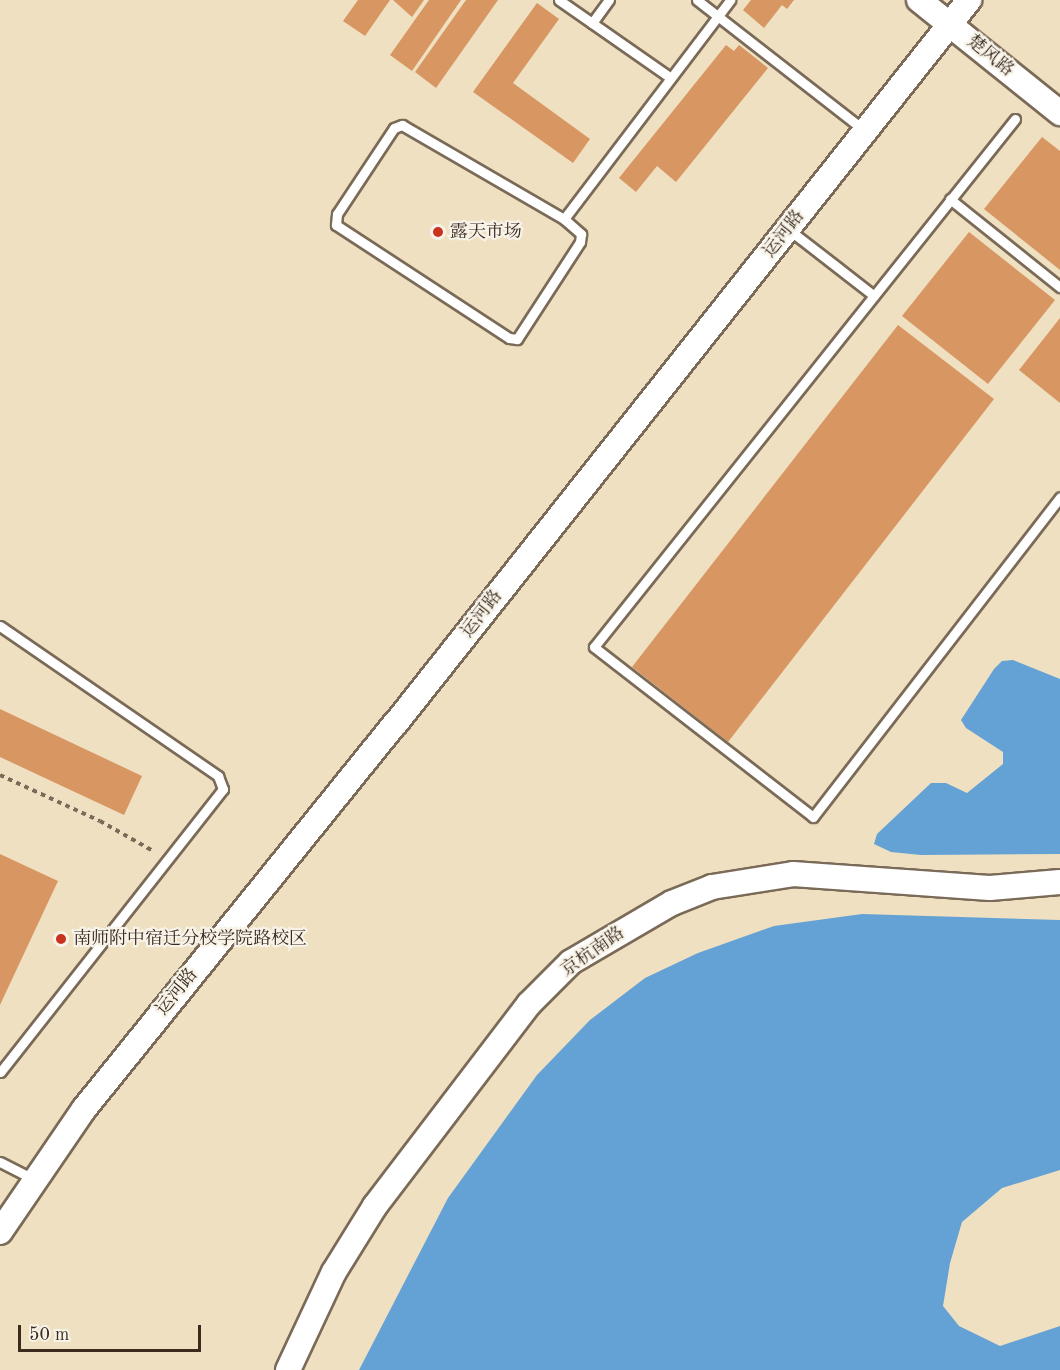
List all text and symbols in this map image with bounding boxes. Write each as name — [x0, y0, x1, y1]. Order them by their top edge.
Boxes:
street label: 楚风路 — [962, 31, 1018, 81]
street label: 运河路 — [759, 206, 809, 262]
place label: 露天市场 — [450, 221, 522, 243]
marker: 露天市场 — [431, 225, 445, 239]
street label: 运河路 — [457, 586, 507, 642]
street label: 京杭南路 — [557, 923, 629, 981]
place label: 南师附中宿迁分校学院路校区 — [73, 928, 307, 950]
marker: 南师附中宿迁分校学院路校区 — [54, 932, 68, 946]
street label: 运河路 — [152, 964, 202, 1020]
scale bar — [21, 1313, 204, 1351]
text: 50 m — [29, 1326, 69, 1344]

